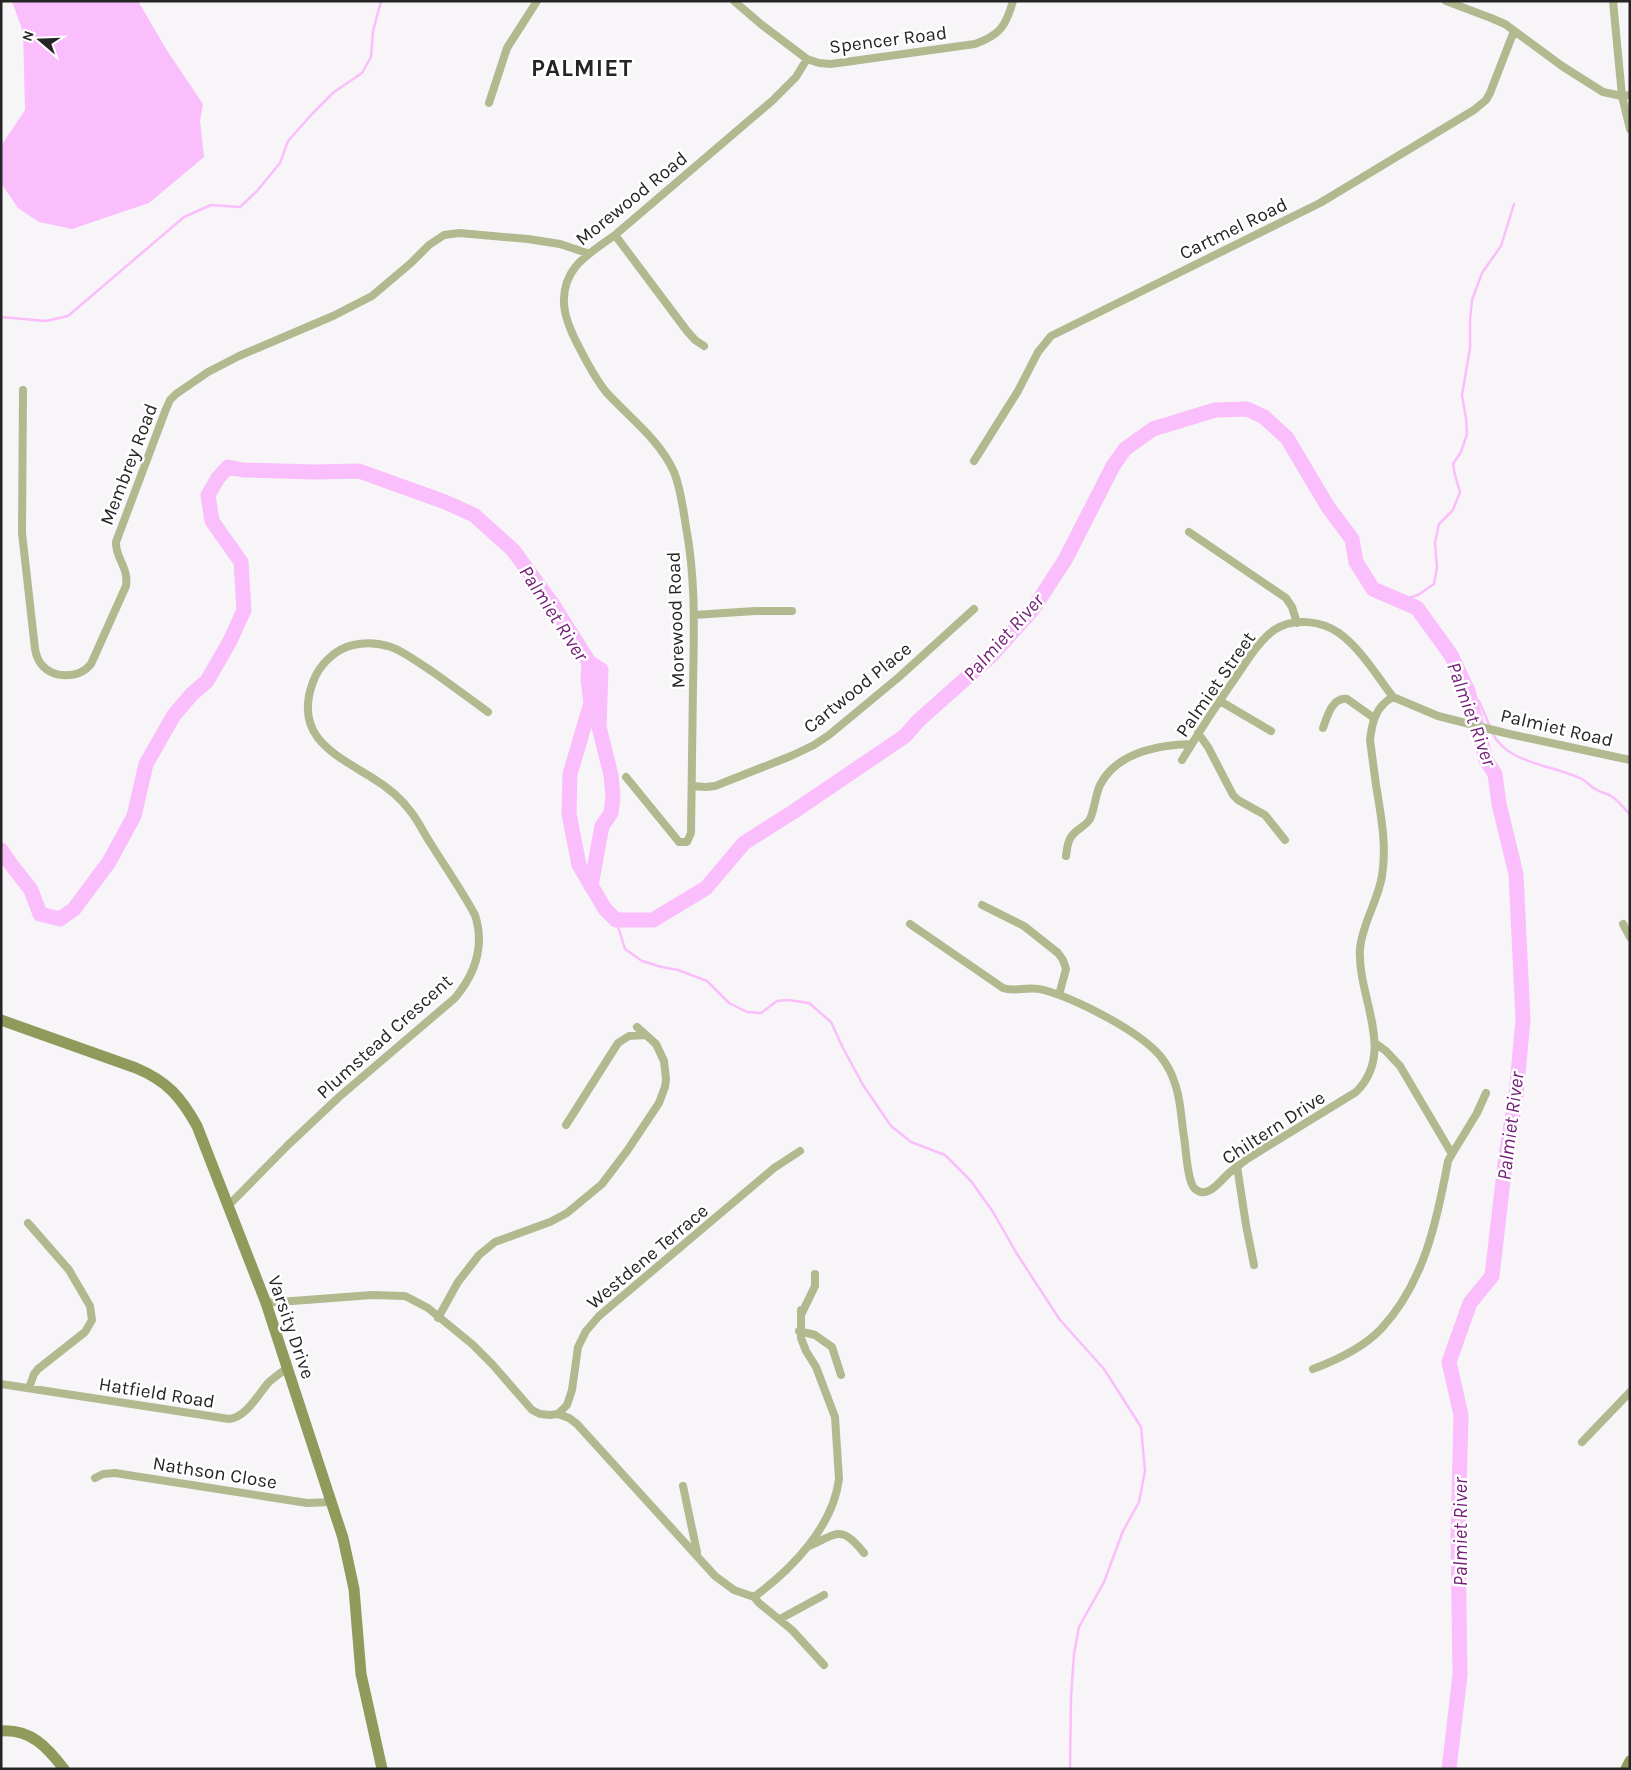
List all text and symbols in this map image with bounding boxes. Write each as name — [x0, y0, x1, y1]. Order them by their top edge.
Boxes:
north arrow — [15, 15, 65, 65]
street label: Spencer Road — [828, 22, 948, 58]
text: N — [19, 28, 38, 43]
district label: PALMIET — [531, 54, 633, 82]
street label: Morewood Road — [571, 147, 692, 250]
street label: Cartmel Road — [1176, 193, 1291, 264]
street label: Membrey Road — [96, 400, 162, 528]
street label: Morewood Road — [663, 551, 689, 689]
water label: Palmiet River — [514, 561, 594, 666]
water label: Palmiet River — [958, 588, 1049, 686]
street label: Palmiet Street — [1171, 628, 1260, 741]
street label: Cartwood Place — [799, 638, 916, 738]
water label: Palmiet River — [1442, 659, 1501, 770]
street label: Palmiet Road — [1498, 704, 1615, 752]
street label: Plumstead Crescent — [312, 970, 457, 1103]
water label: Palmiet River — [1492, 1069, 1529, 1182]
street label: Chiltern Drive — [1218, 1086, 1329, 1169]
street label: Westdene Terrace — [582, 1200, 713, 1314]
street label: Varsity Drive — [263, 1273, 319, 1382]
street label: Hatfield Road — [97, 1373, 216, 1413]
street label: Nathson Close — [151, 1452, 279, 1494]
water label: Palmiet River — [1449, 1476, 1472, 1587]

